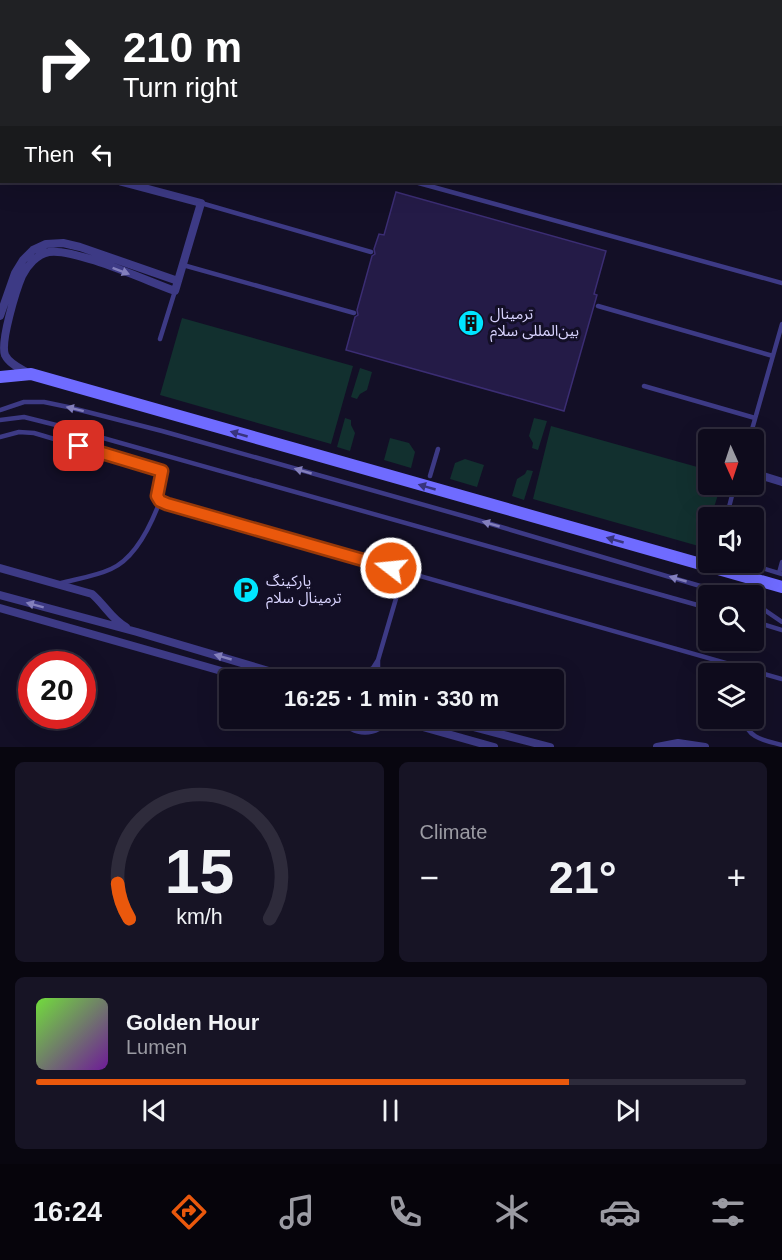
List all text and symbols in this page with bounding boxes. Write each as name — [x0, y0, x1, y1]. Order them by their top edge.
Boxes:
icon: right — [24, 24, 102, 102]
text: 210 m — [123, 24, 242, 71]
text: Turn right — [123, 73, 238, 103]
icon: left — [86, 138, 119, 171]
text: Then — [24, 142, 74, 167]
one-way arrow — [112, 267, 130, 276]
place label: ترمینال بین‌المللی سلام — [490, 305, 579, 342]
building icon: ترمینال بین‌المللی سلام — [456, 308, 486, 338]
one-way arrow — [66, 403, 84, 413]
pin — [53, 420, 104, 471]
one-way arrow — [230, 428, 248, 438]
icon: arrive — [62, 429, 95, 462]
north arrow — [698, 429, 764, 495]
map controls — [698, 429, 764, 729]
one-way arrow — [294, 466, 312, 475]
one-way arrow — [418, 482, 436, 491]
button: sound — [698, 507, 764, 573]
one-way arrow — [482, 519, 500, 528]
one-way arrow — [605, 535, 623, 544]
position arrow — [359, 536, 423, 600]
place label: پارکینگ ترمینال سلام — [266, 572, 341, 609]
one-way arrow — [669, 574, 687, 583]
parking icon: پارکینگ ترمینال سلام — [231, 575, 261, 605]
button: search — [698, 585, 764, 651]
one-way arrow — [26, 599, 44, 609]
speed limit sign: 20 — [18, 651, 96, 729]
one-way arrow — [213, 652, 231, 661]
button: layers — [698, 663, 764, 729]
text: 16:25 · 1 min · 330 m — [284, 686, 499, 711]
text: Climate — [420, 821, 487, 843]
text: 15 — [165, 837, 234, 906]
text: 21° — [549, 852, 617, 903]
text: − — [420, 859, 439, 896]
text: + — [727, 859, 746, 896]
text: km/h — [176, 905, 222, 929]
text: Golden Hour — [126, 1010, 259, 1035]
text: Lumen — [126, 1036, 187, 1058]
icon: previous — [138, 1094, 171, 1127]
icon: pause — [374, 1094, 407, 1127]
icon: next — [611, 1094, 644, 1127]
icon: directions — [168, 1191, 210, 1233]
icon: music — [276, 1191, 318, 1233]
icon: phone — [384, 1191, 426, 1233]
icon: climate — [491, 1191, 533, 1233]
icon: car — [599, 1191, 641, 1233]
icon: filters — [707, 1191, 749, 1233]
text: 16:24 — [33, 1197, 102, 1227]

